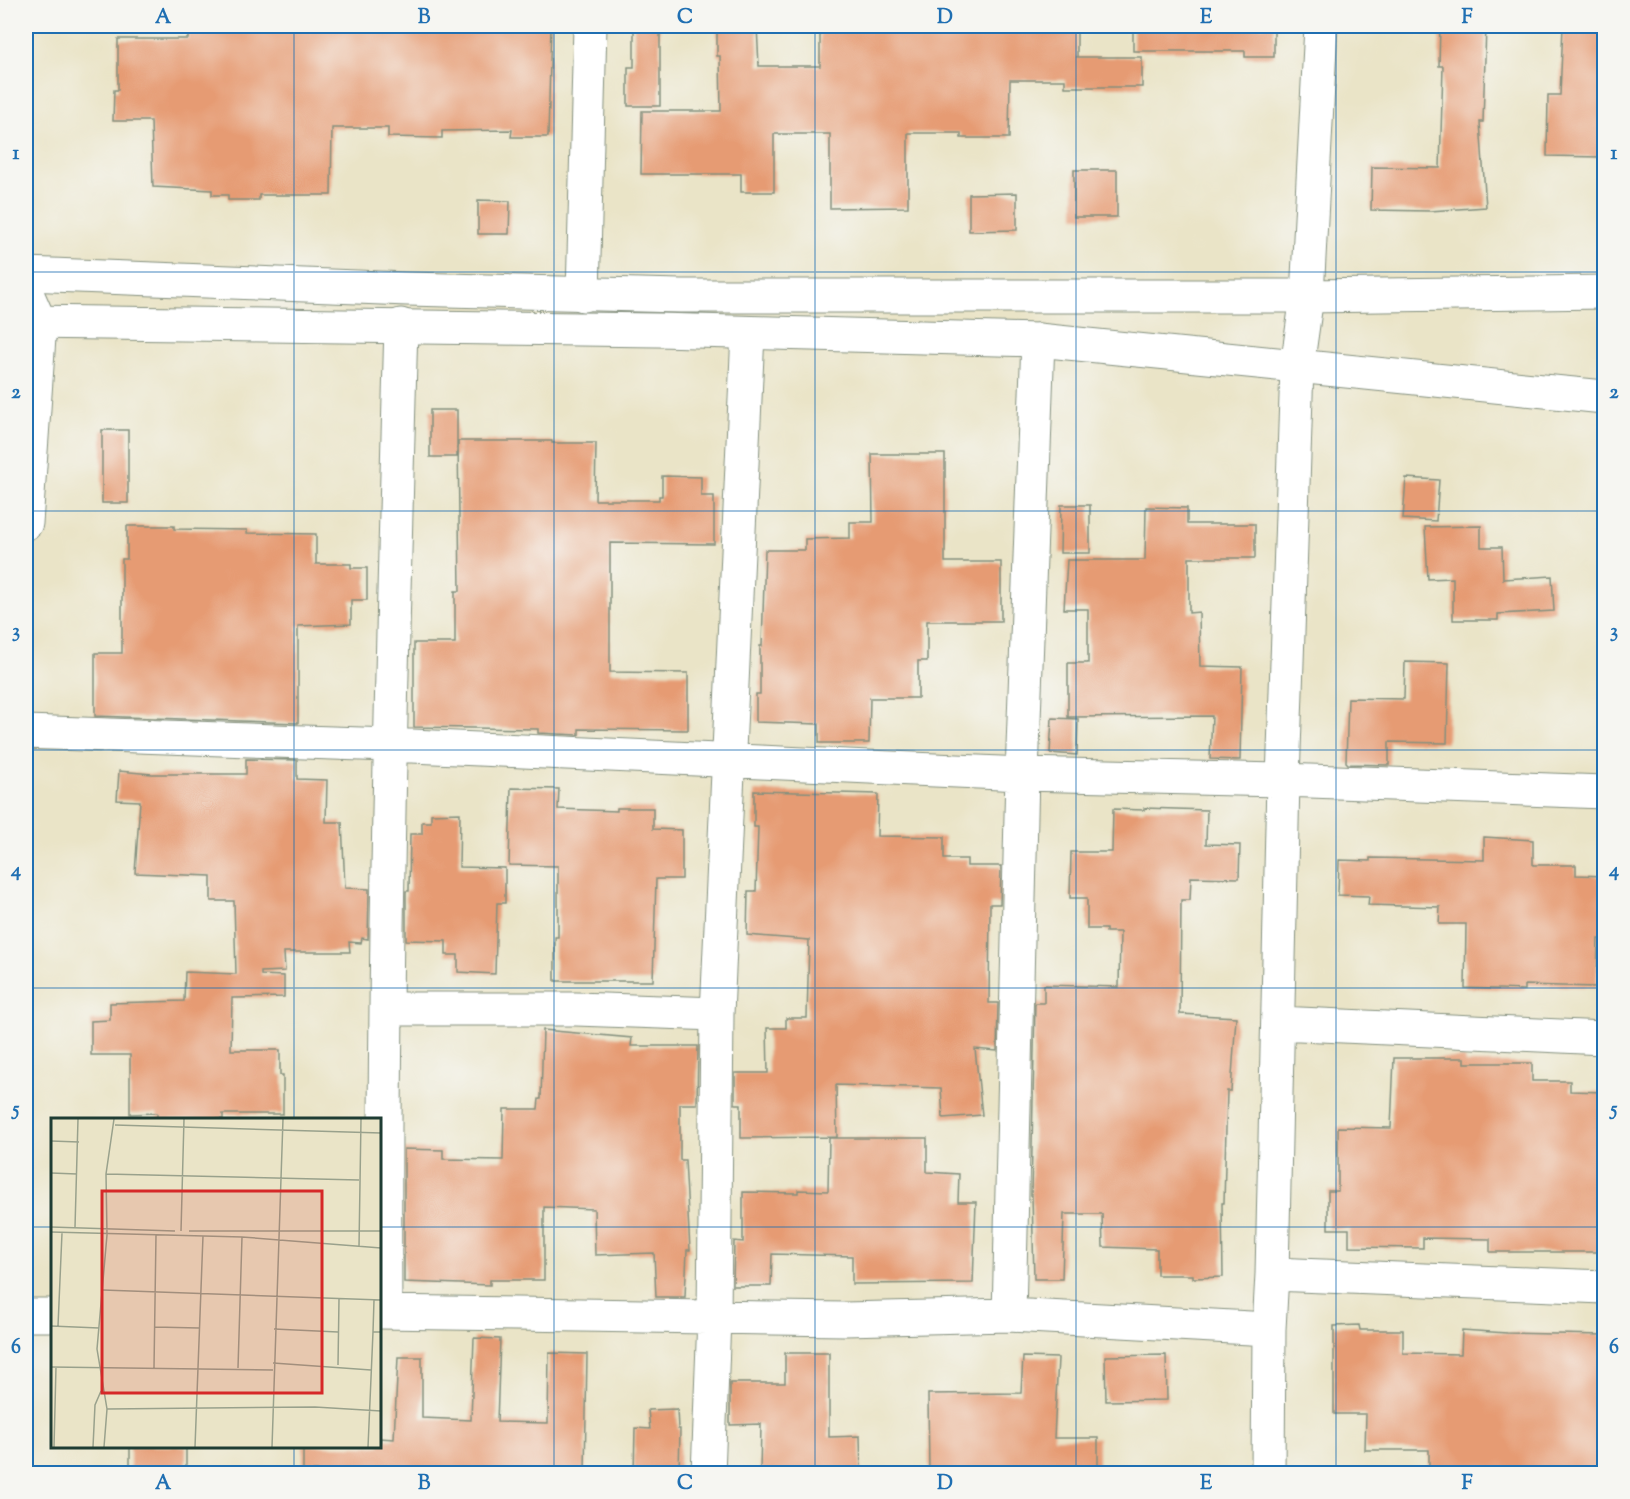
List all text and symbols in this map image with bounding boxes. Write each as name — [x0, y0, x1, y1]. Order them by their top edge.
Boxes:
text: A — [155, 4, 172, 33]
text: B — [418, 4, 431, 33]
text: C — [677, 4, 693, 33]
text: D — [937, 4, 953, 33]
text: E — [1200, 4, 1213, 33]
text: F — [1461, 4, 1473, 33]
text: 1 — [13, 140, 20, 169]
text: 1 — [1611, 140, 1618, 169]
text: 2 — [11, 379, 21, 408]
text: 2 — [1609, 379, 1619, 408]
text: 3 — [12, 618, 20, 647]
text: 3 — [1610, 618, 1618, 647]
text: 4 — [10, 857, 21, 886]
text: 4 — [1608, 857, 1619, 886]
text: 5 — [11, 1096, 20, 1125]
text: 5 — [1609, 1096, 1618, 1125]
inset map — [51, 1118, 381, 1448]
text: 6 — [11, 1334, 21, 1363]
text: 6 — [1609, 1334, 1619, 1363]
text: A — [155, 1470, 172, 1499]
text: B — [418, 1470, 431, 1499]
text: C — [677, 1470, 693, 1499]
text: D — [937, 1470, 953, 1499]
text: E — [1200, 1470, 1213, 1499]
text: F — [1461, 1470, 1473, 1499]

